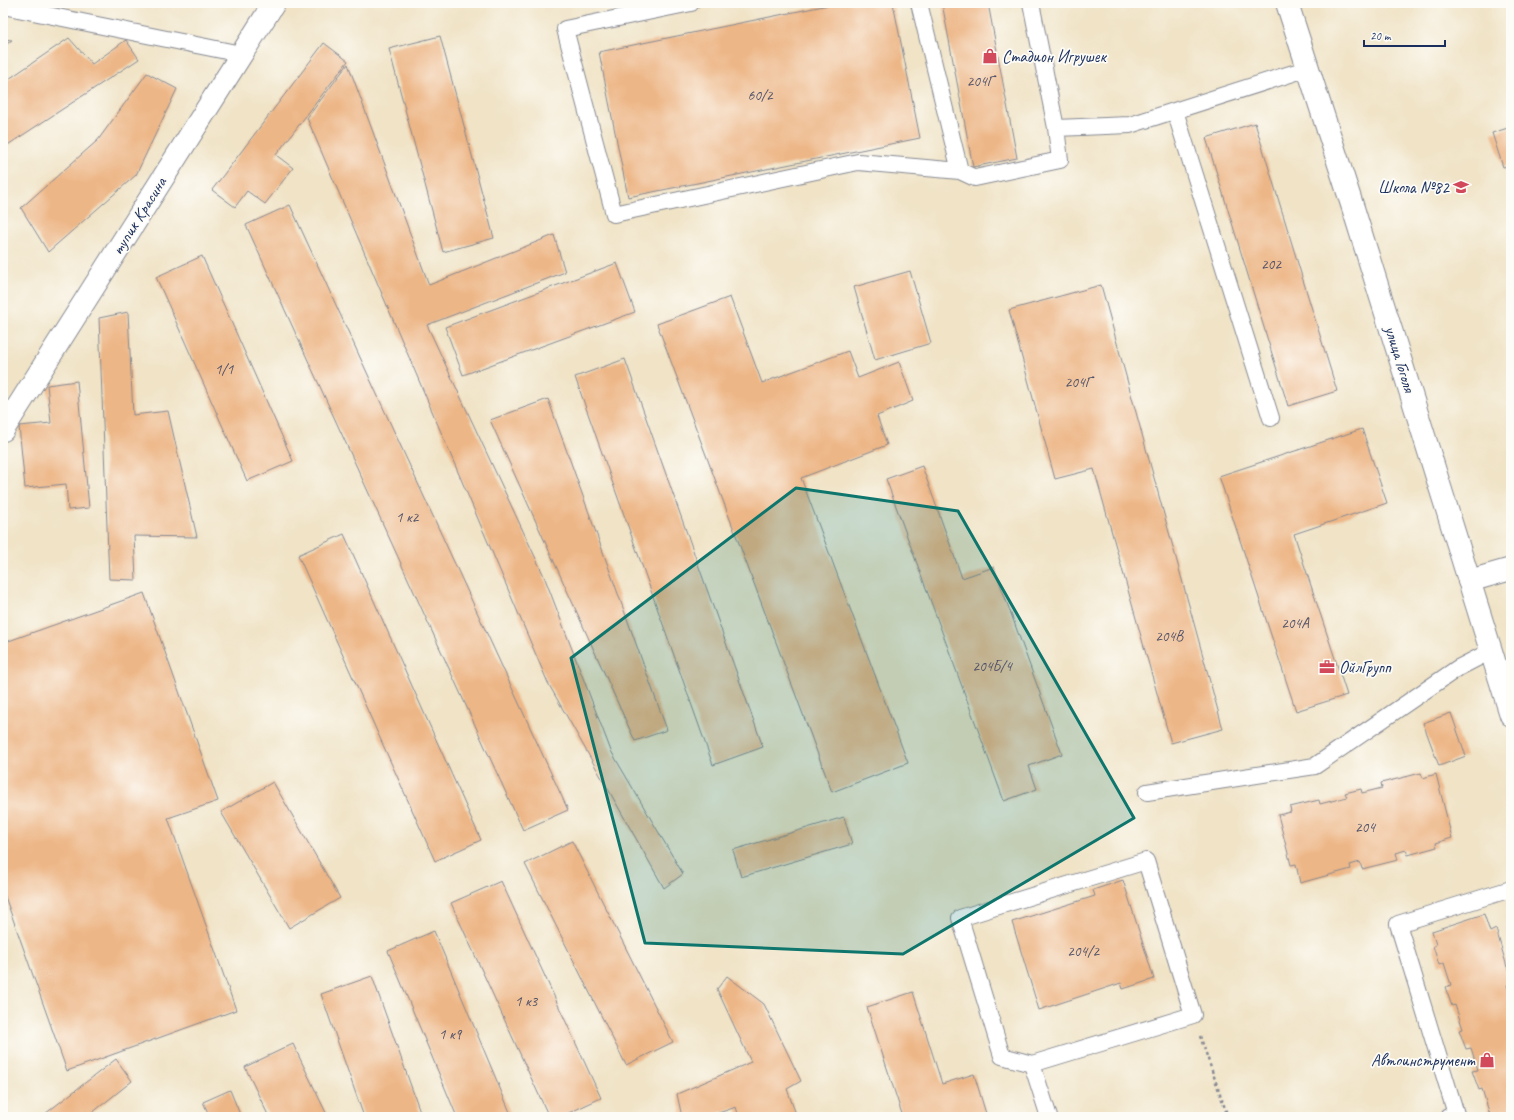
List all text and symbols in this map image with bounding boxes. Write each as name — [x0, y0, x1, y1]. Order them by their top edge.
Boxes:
scale bar — [1364, 22, 1445, 48]
text: 20 m — [1370, 28, 1392, 44]
place label: Стадион Игрушек — [1002, 46, 1107, 67]
shop icon: Стадион Игрушек — [981, 47, 999, 65]
house number: 204Г — [966, 72, 997, 91]
house number: 60/2 — [747, 86, 774, 105]
street label: тупик Красина — [107, 172, 172, 259]
place label: Школа №82 — [1378, 177, 1450, 198]
school or university icon: Школа №82 — [1452, 178, 1470, 196]
house number: 202 — [1261, 255, 1282, 274]
street label: улица Гоголя — [1380, 322, 1420, 396]
house number: 1/1 — [215, 360, 234, 379]
house number: 204Г — [1064, 373, 1095, 392]
house number: 1 к2 — [396, 508, 420, 527]
house number: 204А — [1281, 614, 1310, 633]
house number: 204В — [1155, 627, 1184, 646]
house number: 204Б/4 — [972, 657, 1013, 676]
place label: ОйлГрупп — [1339, 657, 1392, 678]
office icon: ОйлГрупп — [1318, 658, 1336, 676]
house number: 204 — [1355, 818, 1376, 837]
house number: 204/2 — [1067, 942, 1100, 961]
house number: 1 к3 — [515, 992, 539, 1011]
house number: 1 к9 — [439, 1025, 463, 1044]
place label: Автоинструмент — [1371, 1050, 1475, 1071]
shop icon: Автоинструмент — [1478, 1051, 1496, 1069]

